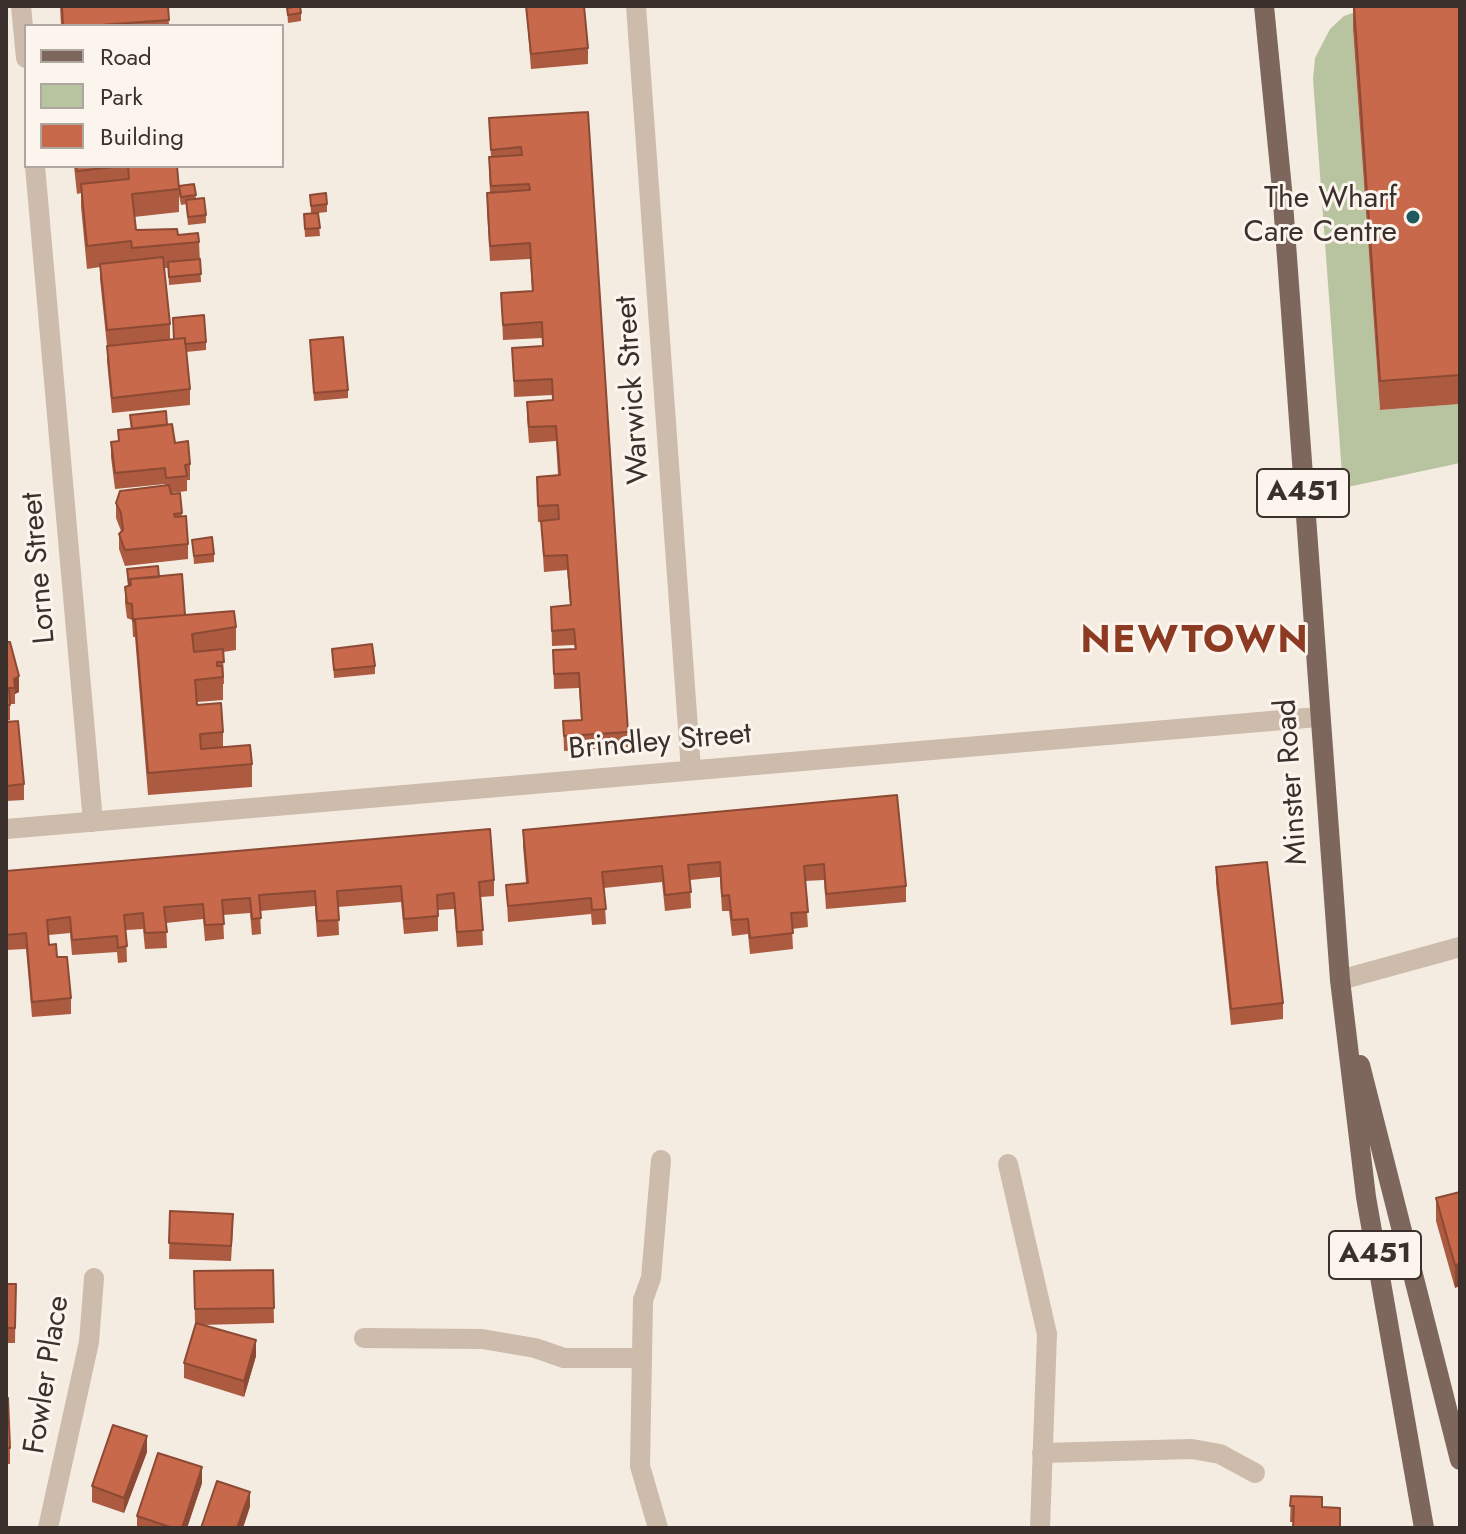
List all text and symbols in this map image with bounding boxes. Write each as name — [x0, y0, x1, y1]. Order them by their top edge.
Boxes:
legend — [24, 24, 284, 168]
text: Road — [100, 39, 152, 74]
text: Park — [100, 79, 143, 114]
text: Building — [100, 119, 184, 154]
place label: The Wharf Care Centre — [1243, 182, 1397, 252]
marker: The Wharf Care Centre — [1404, 208, 1422, 226]
street label: Warwick Street — [609, 295, 659, 485]
road number: A451 — [1257, 469, 1349, 517]
street label: Lorne Street — [15, 491, 65, 645]
district label: NEWTOWN — [1080, 620, 1310, 666]
street label: Minster Road — [1269, 698, 1317, 866]
street label: Brindley Street — [567, 717, 753, 769]
road number: A451 — [1329, 1231, 1421, 1279]
street label: Fowler Place — [18, 1293, 78, 1457]

